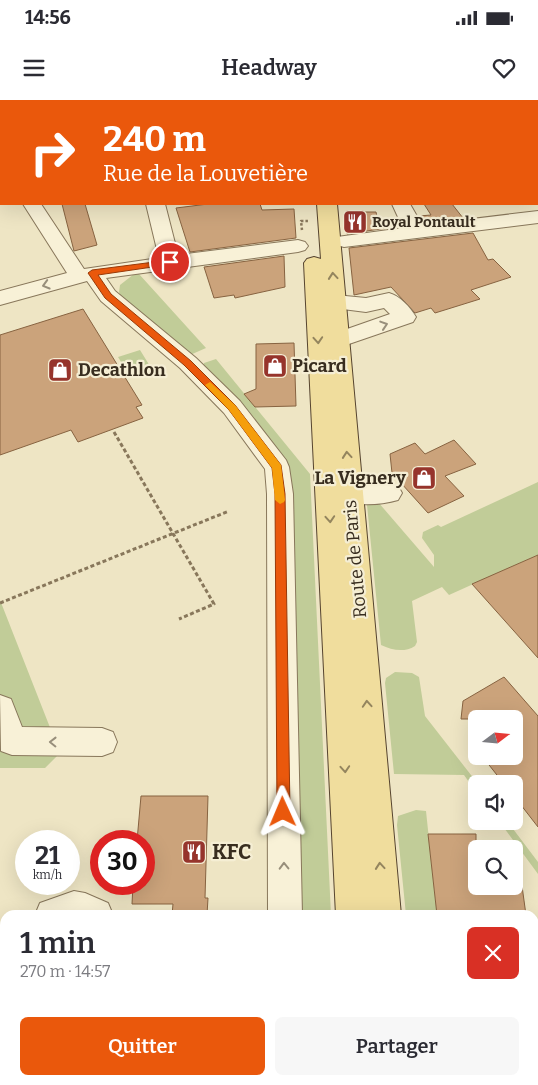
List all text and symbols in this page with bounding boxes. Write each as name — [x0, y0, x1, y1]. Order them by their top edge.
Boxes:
text: 14:56 — [25, 6, 71, 29]
icon: menu — [20, 54, 48, 82]
text: Headway — [221, 54, 317, 81]
icon: heart — [490, 54, 518, 82]
text: 240 m — [103, 118, 206, 160]
icon: right — [20, 120, 85, 185]
text: Rue de la Louvetière — [103, 160, 308, 187]
restaurant icon: Royal Pontault — [342, 209, 368, 235]
place label: Royal Pontault — [372, 213, 476, 231]
pin — [149, 241, 191, 283]
icon: arrive — [156, 248, 184, 276]
one-way arrow — [328, 272, 339, 280]
one-way arrow — [42, 279, 51, 289]
one-way arrow — [380, 320, 388, 330]
one-way arrow — [312, 336, 323, 344]
shop icon: Picard — [262, 353, 288, 379]
place label: Picard — [292, 355, 347, 377]
shop icon: Decathlon — [47, 357, 73, 383]
place label: Decathlon — [78, 359, 166, 381]
one-way arrow — [342, 451, 353, 459]
shop icon: La Vignery — [411, 465, 437, 491]
place label: La Vignery — [314, 467, 407, 489]
street label: Route de Paris — [339, 499, 371, 619]
one-way arrow — [324, 516, 335, 524]
one-way arrow — [362, 700, 373, 708]
north arrow — [468, 710, 522, 765]
map controls — [468, 710, 523, 895]
one-way arrow — [49, 737, 56, 747]
one-way arrow — [339, 765, 350, 773]
button: sound — [468, 775, 523, 830]
position arrow — [256, 785, 308, 837]
speed limit sign: 30 — [90, 830, 155, 895]
restaurant icon: KFC — [181, 839, 207, 865]
place label: KFC — [212, 839, 251, 865]
button: search — [468, 840, 523, 895]
text: 21 — [35, 841, 60, 871]
one-way arrow — [279, 862, 289, 870]
one-way arrow — [375, 862, 386, 870]
text: km/h — [33, 868, 62, 882]
text: 1 min — [20, 925, 95, 961]
button: close — [467, 927, 519, 979]
text: 270 m · 14:57 — [20, 962, 110, 981]
button: Quitter — [20, 1017, 265, 1075]
button: Partager — [275, 1017, 519, 1075]

